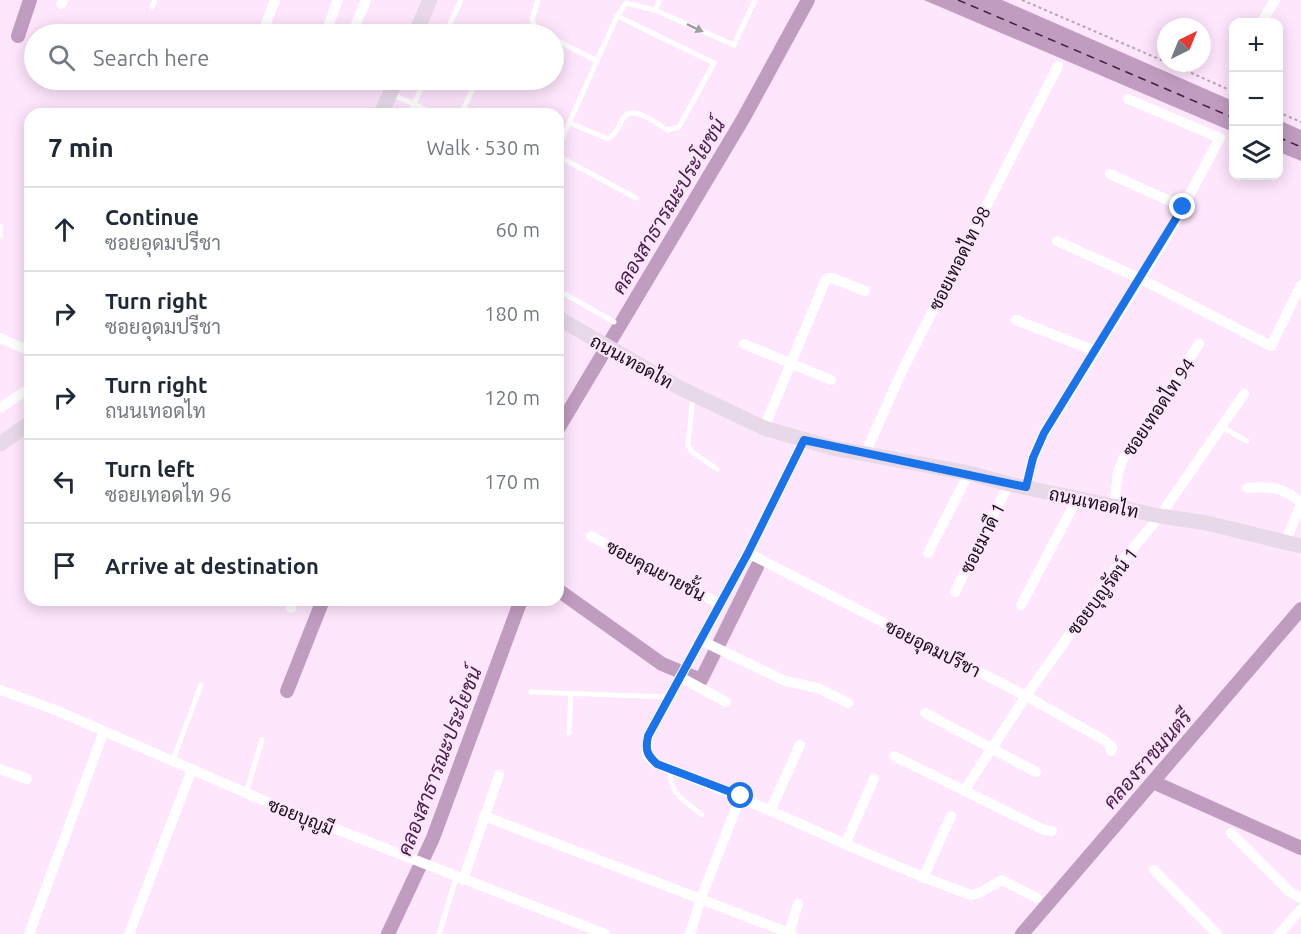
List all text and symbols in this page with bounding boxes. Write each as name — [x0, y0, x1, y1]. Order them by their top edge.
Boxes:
north arrow — [1157, 18, 1211, 72]
map controls — [1229, 18, 1283, 180]
button: + — [1229, 18, 1283, 72]
search box — [24, 24, 564, 90]
one-way arrow — [686, 24, 703, 33]
icon: search — [45, 41, 78, 74]
text: Search here — [93, 45, 209, 70]
button: − — [1229, 72, 1283, 126]
water label: คลองสาธารณะประโยชน์ — [605, 110, 731, 298]
button: layers — [1229, 126, 1283, 180]
text: 7 min — [48, 133, 114, 162]
text: Walk · 530 m — [427, 136, 540, 159]
route end — [1169, 193, 1195, 219]
street label: ซอยเทอดไท 98 — [922, 202, 994, 313]
text: Continue — [105, 204, 199, 229]
icon: ahead — [48, 213, 81, 246]
text: 60 m — [496, 218, 540, 241]
text: ซอยอุดมปรีชา — [105, 231, 221, 254]
text: Turn right — [105, 288, 207, 313]
icon: right — [48, 297, 81, 330]
text: 180 m — [484, 302, 540, 325]
text: ซอยอุดมปรีชา — [105, 315, 221, 338]
street label: ถนนเทอดไท — [587, 328, 678, 392]
street label: ซอยเทอดไท 94 — [1116, 353, 1198, 460]
text: Turn right — [105, 372, 207, 397]
icon: right — [48, 381, 81, 414]
text: 120 m — [484, 386, 540, 409]
text: ถนนเทอดไท — [105, 399, 206, 422]
text: Turn left — [105, 456, 195, 481]
icon: left — [48, 465, 81, 498]
text: 170 m — [484, 470, 540, 493]
street label: ถนนเทอดไท — [1047, 481, 1141, 521]
text: ซอยเทอดไท 96 — [105, 483, 232, 506]
street label: ซอยมาดี 1 — [954, 498, 1008, 577]
street label: ซอยคุณยายชั้น — [602, 532, 711, 607]
street label: ซอยบุญรัตน์ 1 — [1061, 542, 1144, 640]
icon: arrive — [48, 549, 81, 582]
text: Arrive at destination — [105, 553, 319, 578]
street label: ซอยอุดมปรีชา — [881, 614, 985, 683]
water label: คลองสาธารณะประโยชน์ — [390, 660, 487, 859]
water label: คลองราชมนตรี — [1097, 703, 1197, 813]
route start — [727, 782, 753, 808]
street label: ซอยบุญมี — [264, 792, 338, 841]

